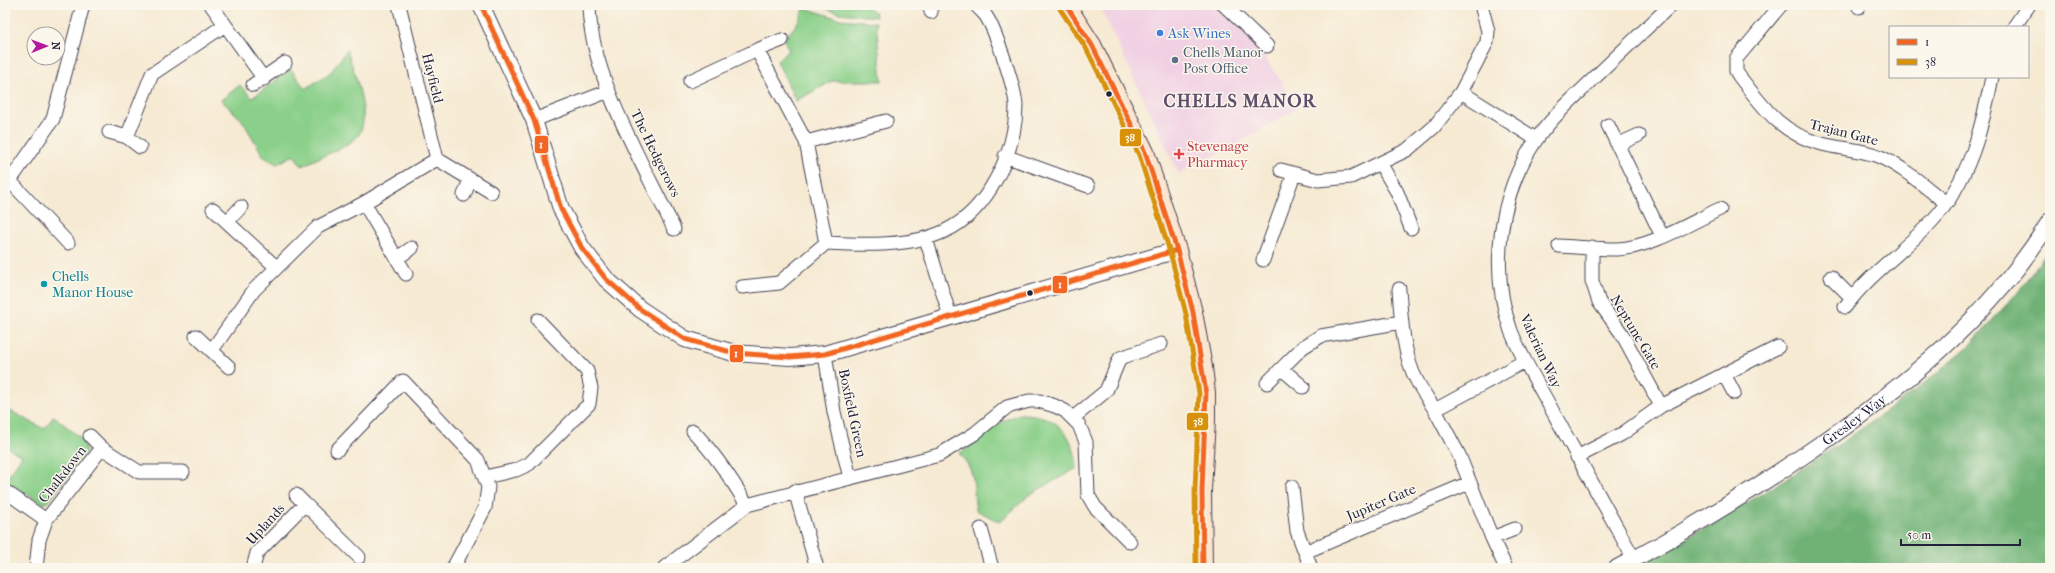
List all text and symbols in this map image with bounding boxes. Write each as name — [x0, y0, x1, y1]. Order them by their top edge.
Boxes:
place label: Ask Wines — [1167, 25, 1230, 42]
north arrow — [26, 26, 66, 66]
legend — [1889, 26, 2029, 78]
marker: Ask Wines — [1155, 28, 1165, 38]
text: 1 — [1925, 35, 1929, 49]
text: N — [49, 42, 62, 51]
place label: Chells Manor Post Office — [1183, 44, 1263, 77]
street label: Hayfield — [418, 51, 447, 105]
marker: Chells Manor Post Office — [1170, 55, 1180, 65]
text: 38 — [1925, 55, 1936, 69]
unlabelled marker — [1104, 89, 1114, 99]
district label: CHELLS MANOR — [1164, 91, 1316, 112]
street label: The Hedgerows — [627, 107, 684, 200]
street label: Trajan Gate — [1808, 116, 1880, 149]
line badge: 38 — [1119, 128, 1142, 147]
text: 38 — [1125, 131, 1135, 144]
line badge: 1 — [534, 135, 549, 154]
text: 1 — [539, 138, 543, 151]
place label: Stevenage Pharmacy — [1187, 138, 1249, 171]
marker: Stevenage Pharmacy — [1174, 149, 1184, 159]
place label: Chells Manor House — [52, 268, 133, 301]
line badge: 1 — [1052, 275, 1068, 294]
text: 1 — [1058, 278, 1062, 291]
marker: Chells Manor House — [39, 279, 49, 289]
unlabelled marker — [1025, 288, 1035, 298]
street label: Neptune Gate — [1607, 292, 1665, 373]
street label: Valerian Way — [1516, 311, 1565, 391]
line badge: 1 — [729, 344, 744, 363]
text: 1 — [734, 347, 738, 360]
street label: Boxfield Green — [835, 367, 870, 459]
street label: Gresley Way — [1819, 391, 1890, 449]
line badge: 38 — [1186, 412, 1209, 431]
text: 38 — [1193, 415, 1203, 428]
street label: Chalkdown — [35, 442, 90, 506]
street label: Jupiter Gate — [1343, 480, 1419, 525]
street label: Uplands — [242, 500, 288, 548]
scale bar — [1901, 521, 2020, 547]
text: 50 m — [1907, 528, 1931, 542]

